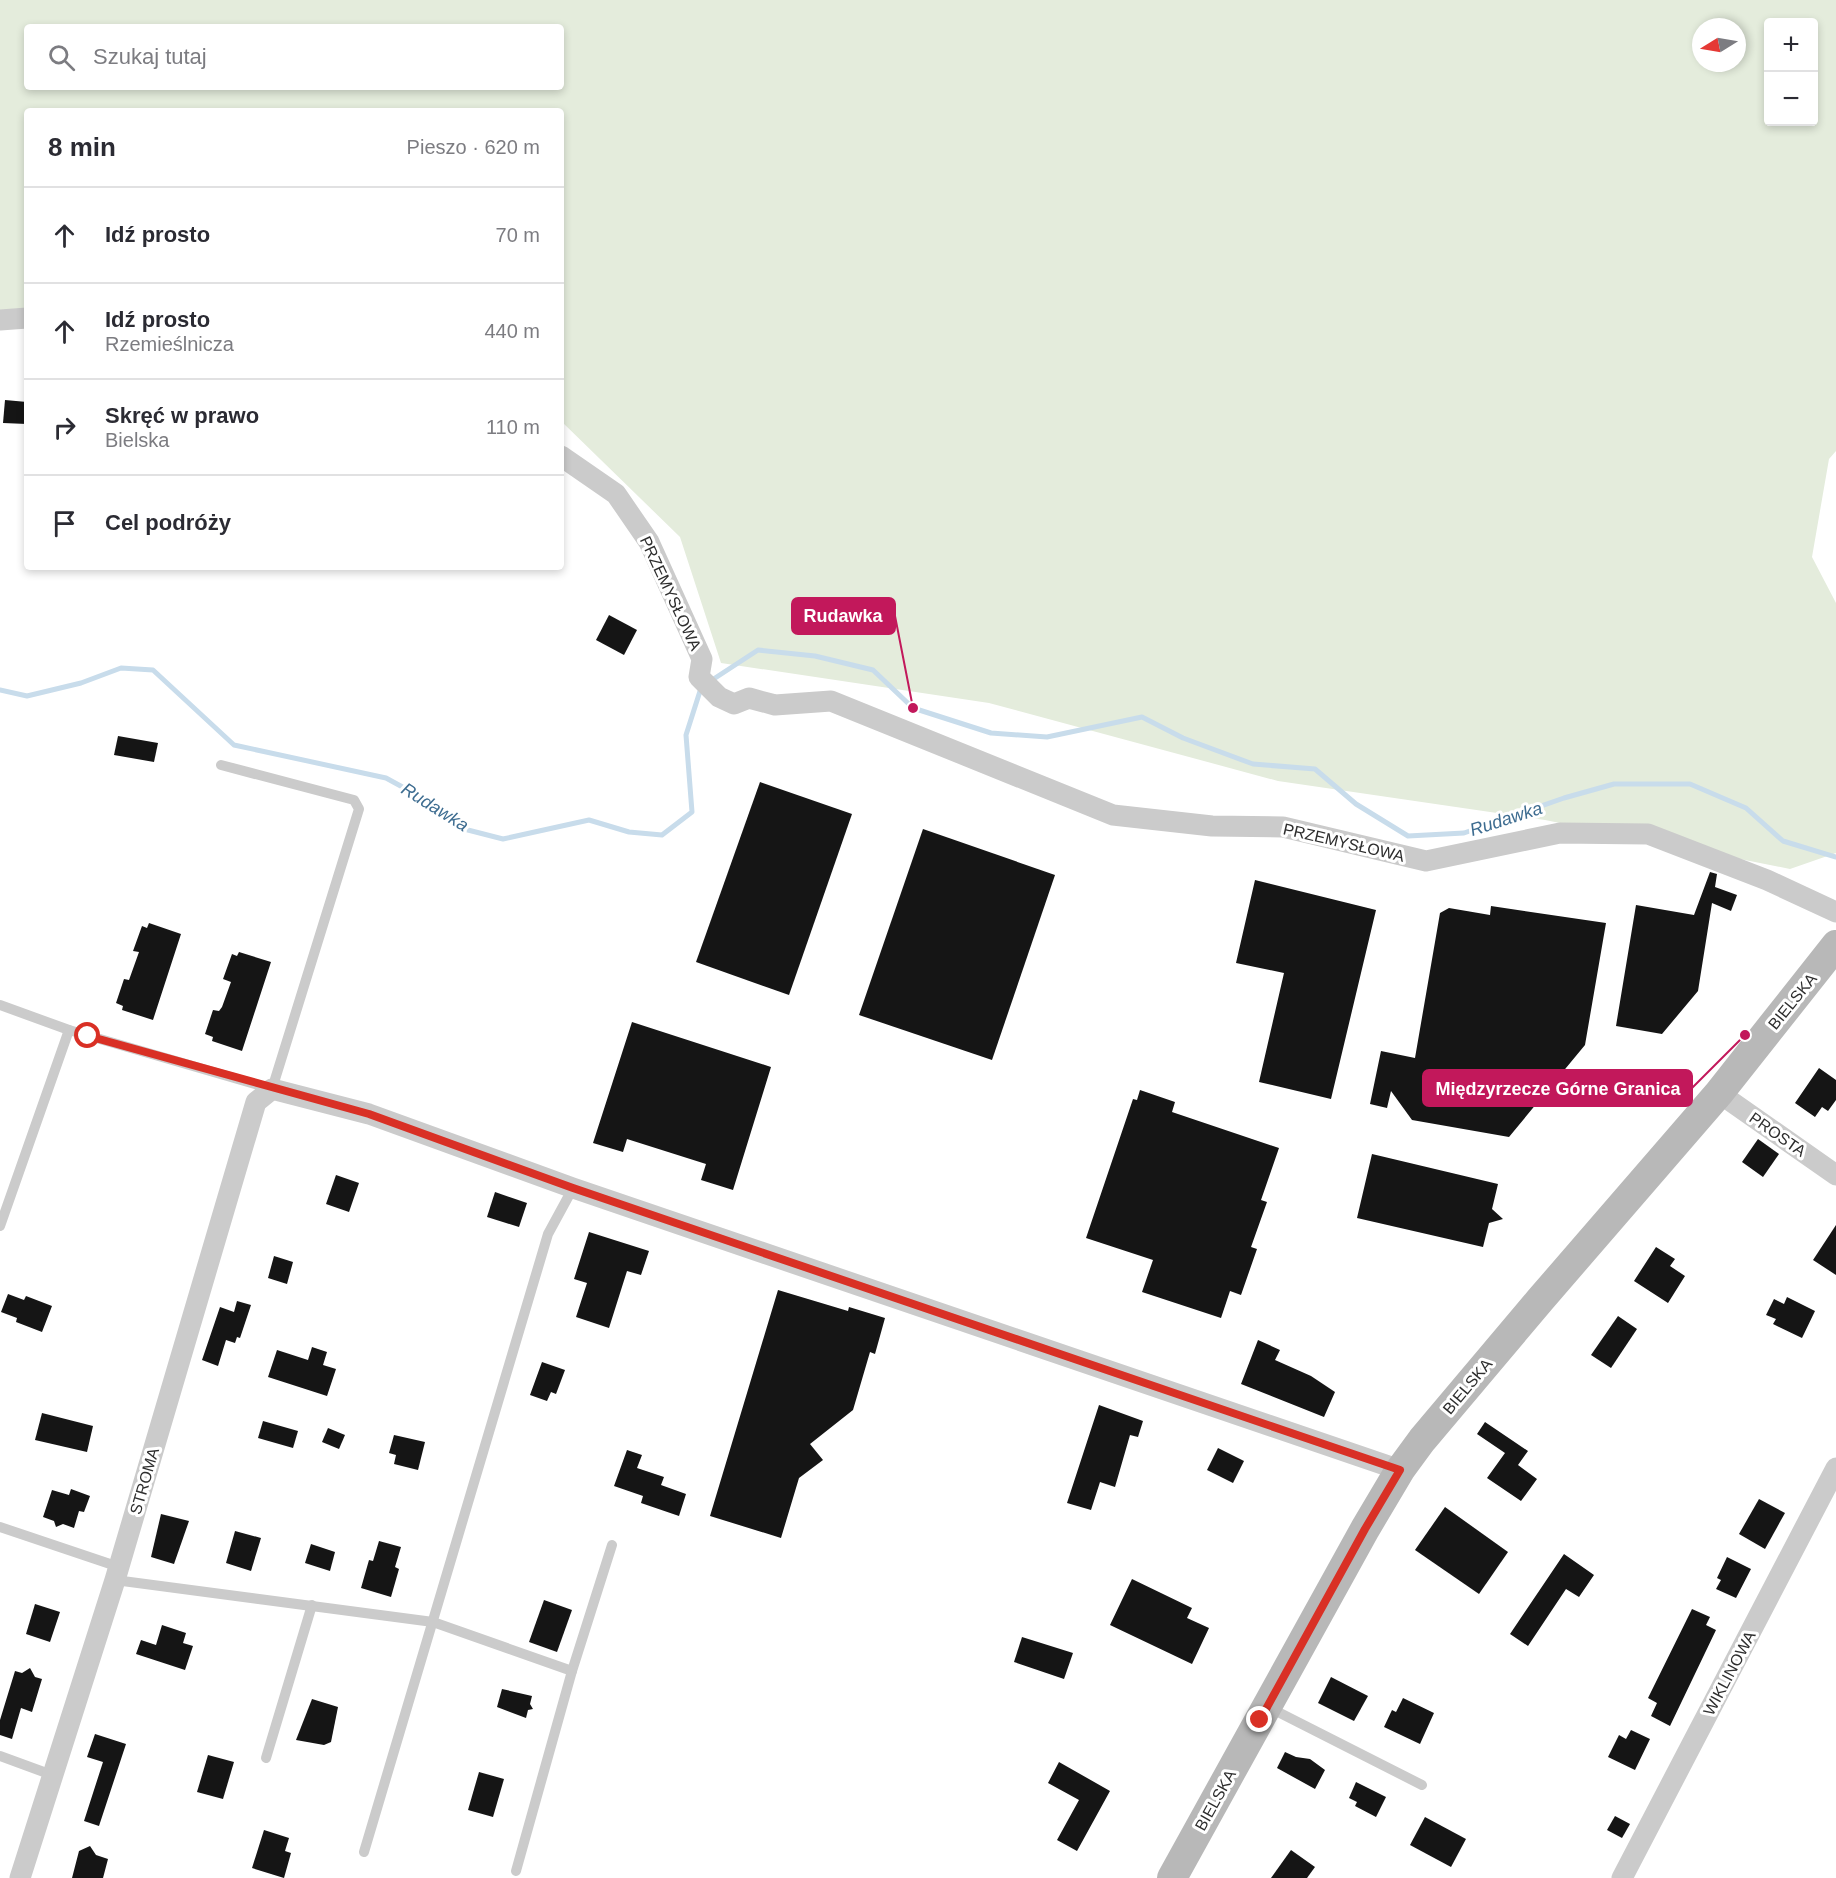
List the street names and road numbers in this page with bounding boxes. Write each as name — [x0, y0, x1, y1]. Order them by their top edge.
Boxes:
street label: PRZEMYSŁOWA — [637, 533, 705, 653]
street label: PRZEMYSŁOWA — [1282, 820, 1406, 865]
street label: BIELSKA — [1765, 970, 1820, 1033]
street label: PROSTA — [1746, 1109, 1809, 1160]
street label: BIELSKA — [1439, 1355, 1496, 1417]
street label: STROMA — [127, 1446, 162, 1516]
street label: WIKLINOWA — [1700, 1628, 1759, 1718]
street label: BIELSKA — [1192, 1767, 1239, 1834]

